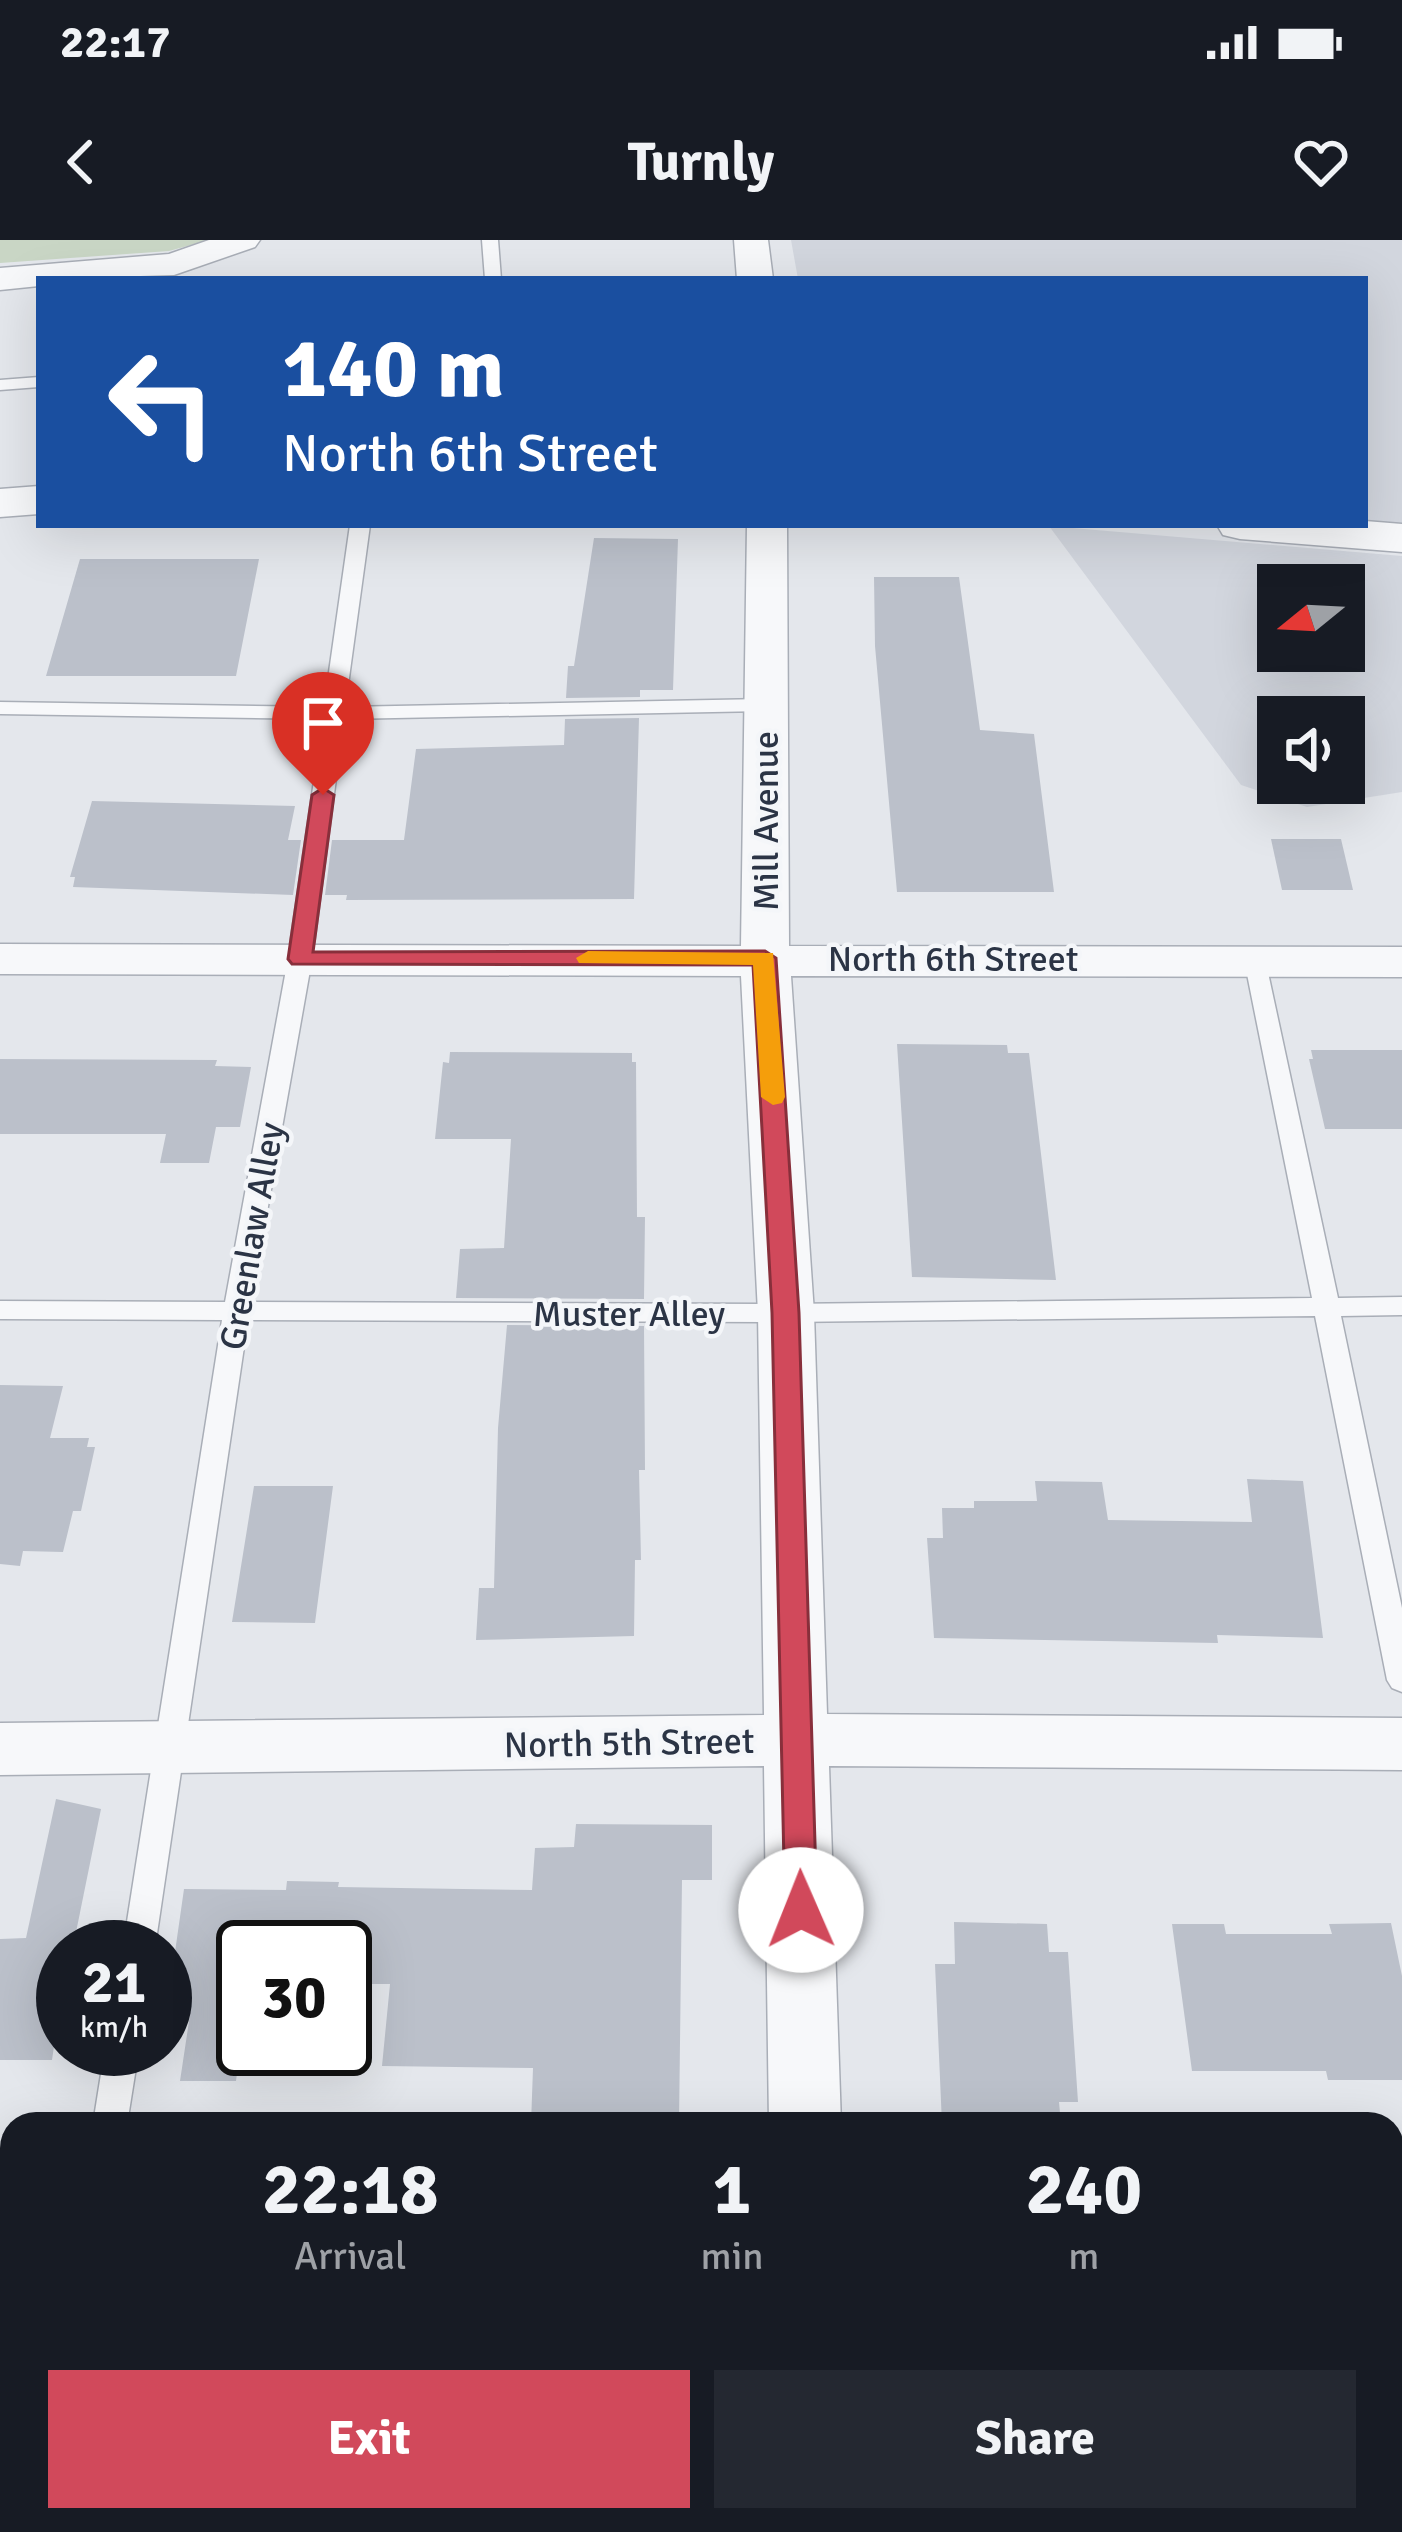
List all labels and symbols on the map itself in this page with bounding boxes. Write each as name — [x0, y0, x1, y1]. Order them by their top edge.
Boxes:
north arrow — [1257, 564, 1365, 672]
pin — [272, 672, 374, 795]
street label: Mill Avenue — [744, 731, 789, 911]
street label: North 6th Street — [828, 937, 1078, 982]
street label: Greenlaw Alley — [210, 1119, 295, 1354]
street label: Muster Alley — [533, 1292, 725, 1337]
street label: North 5th Street — [503, 1719, 755, 1768]
position arrow — [738, 1847, 864, 1973]
speed limit sign: 30 — [216, 1920, 372, 2076]

